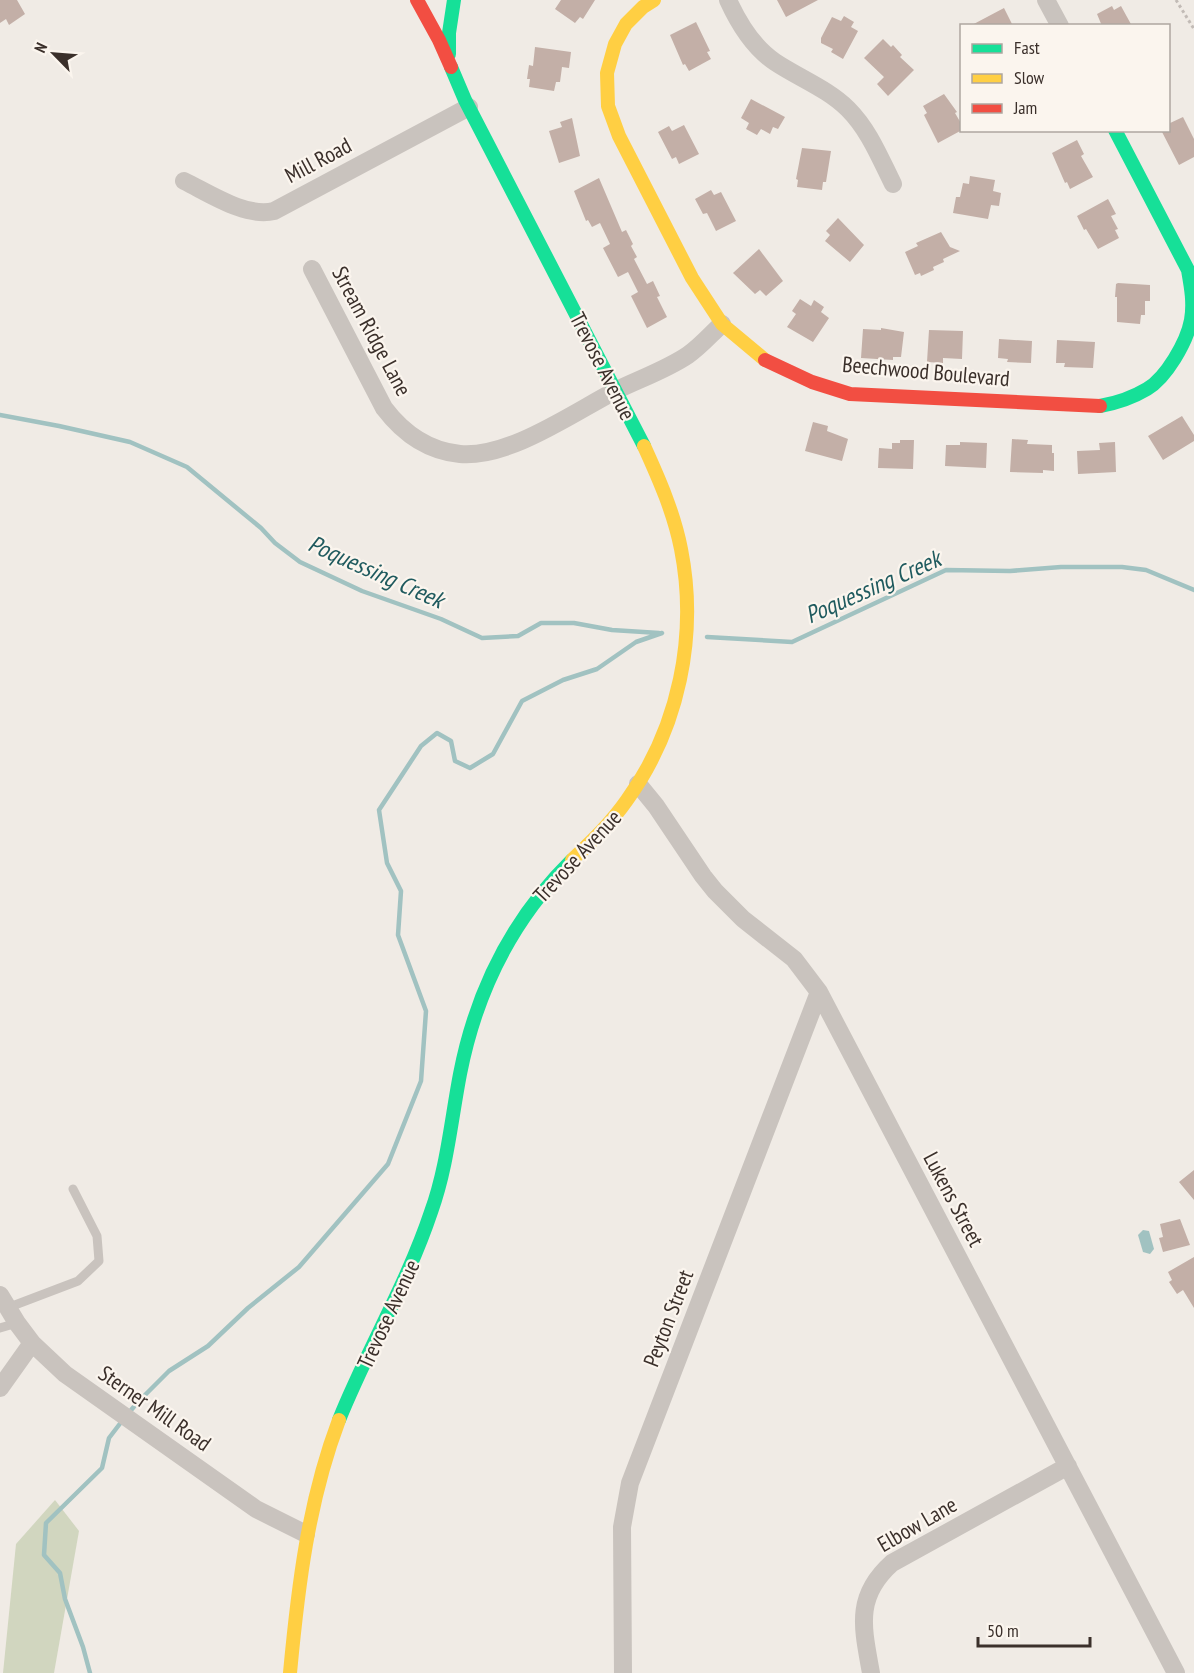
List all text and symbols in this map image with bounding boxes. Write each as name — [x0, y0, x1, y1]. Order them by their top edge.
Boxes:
north arrow — [24, 24, 84, 84]
legend — [960, 24, 1170, 132]
text: Fast — [1014, 36, 1040, 59]
text: N — [30, 40, 51, 56]
text: Slow — [1014, 66, 1045, 89]
text: Jam — [1013, 96, 1037, 119]
street label: Mill Road — [280, 131, 356, 189]
street label: Stream Ridge Lane — [326, 261, 418, 401]
street label: Trevose Avenue — [564, 308, 642, 424]
street label: Beechwood Boulevard — [841, 350, 1011, 392]
water label: Poquessing Creek — [304, 528, 451, 616]
water label: Poquessing Creek — [800, 542, 948, 630]
street label: Trevose Avenue — [527, 804, 627, 908]
street label: Lukens Street — [917, 1147, 991, 1251]
street label: Trevose Avenue — [351, 1255, 425, 1373]
street label: Peyton Street — [637, 1266, 699, 1370]
street label: Sterner Mill Road — [93, 1359, 217, 1457]
street label: Elbow Lane — [872, 1490, 962, 1558]
scale bar — [978, 1610, 1090, 1648]
text: 50 m — [987, 1619, 1019, 1642]

